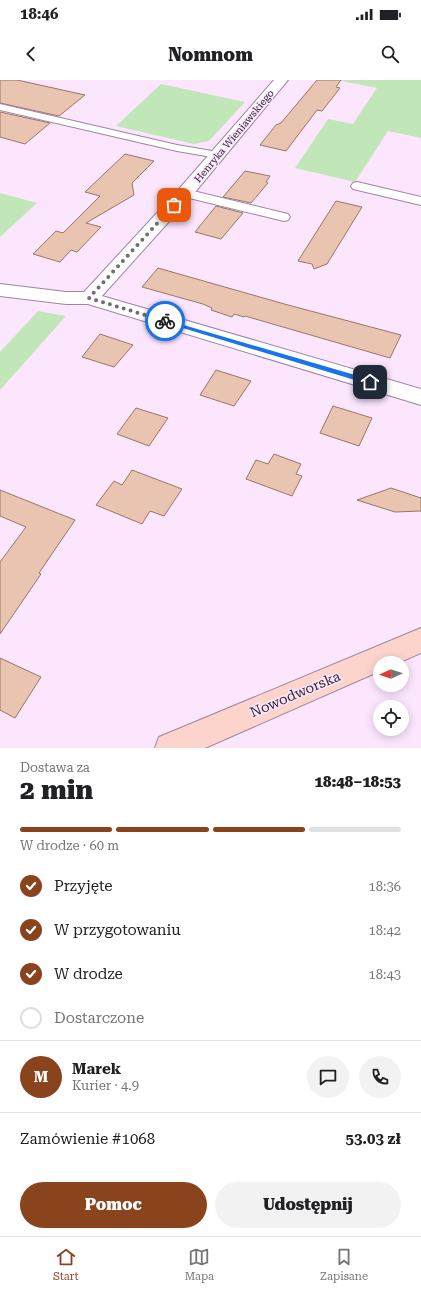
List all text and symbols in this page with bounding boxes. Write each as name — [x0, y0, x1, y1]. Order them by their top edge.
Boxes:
text: 18:46 — [20, 5, 58, 23]
icon: back — [20, 43, 42, 65]
icon: search — [379, 43, 401, 65]
text: Nomnom — [168, 44, 253, 65]
street label: Henryka Wieniawskiego — [192, 87, 276, 185]
pin — [157, 188, 191, 222]
icon: bag — [163, 194, 185, 216]
courier — [145, 301, 185, 341]
icon: bike — [154, 310, 176, 332]
pin — [353, 365, 387, 399]
icon: home — [359, 371, 381, 393]
north arrow — [373, 656, 409, 692]
map controls — [373, 656, 409, 736]
street label: Nowodworska — [247, 668, 343, 720]
button: locate — [373, 700, 409, 736]
text: Dostawa za — [20, 760, 90, 775]
text: 18:48–18:53 — [315, 773, 401, 791]
text: 2 min — [20, 775, 93, 805]
text: W drodze · 60 m — [20, 838, 119, 853]
icon: check — [20, 875, 42, 897]
text: Przyjęte — [54, 877, 113, 895]
text: 18:36 — [369, 879, 401, 894]
icon: check — [20, 919, 42, 941]
text: W przygotowaniu — [54, 921, 181, 939]
text: 18:42 — [369, 923, 401, 938]
icon: check — [20, 963, 42, 985]
text: W drodze — [54, 965, 123, 983]
text: 18:43 — [369, 967, 401, 982]
text: Dostarczone — [54, 1009, 144, 1027]
button: chat — [307, 1056, 349, 1098]
button: phone — [359, 1056, 401, 1098]
text: Marek — [72, 1060, 121, 1078]
text: M — [34, 1068, 48, 1086]
text: Kurier · 4.9 — [72, 1078, 139, 1093]
text: Zamówienie #1068 — [20, 1130, 155, 1148]
text: 53.03 zł — [346, 1130, 401, 1148]
button: Pomoc — [20, 1182, 207, 1228]
button: Udostępnij — [215, 1182, 401, 1228]
tab: Start — [53, 1246, 79, 1283]
tab: Mapa — [185, 1246, 214, 1283]
tab: Zapisane — [320, 1246, 368, 1283]

